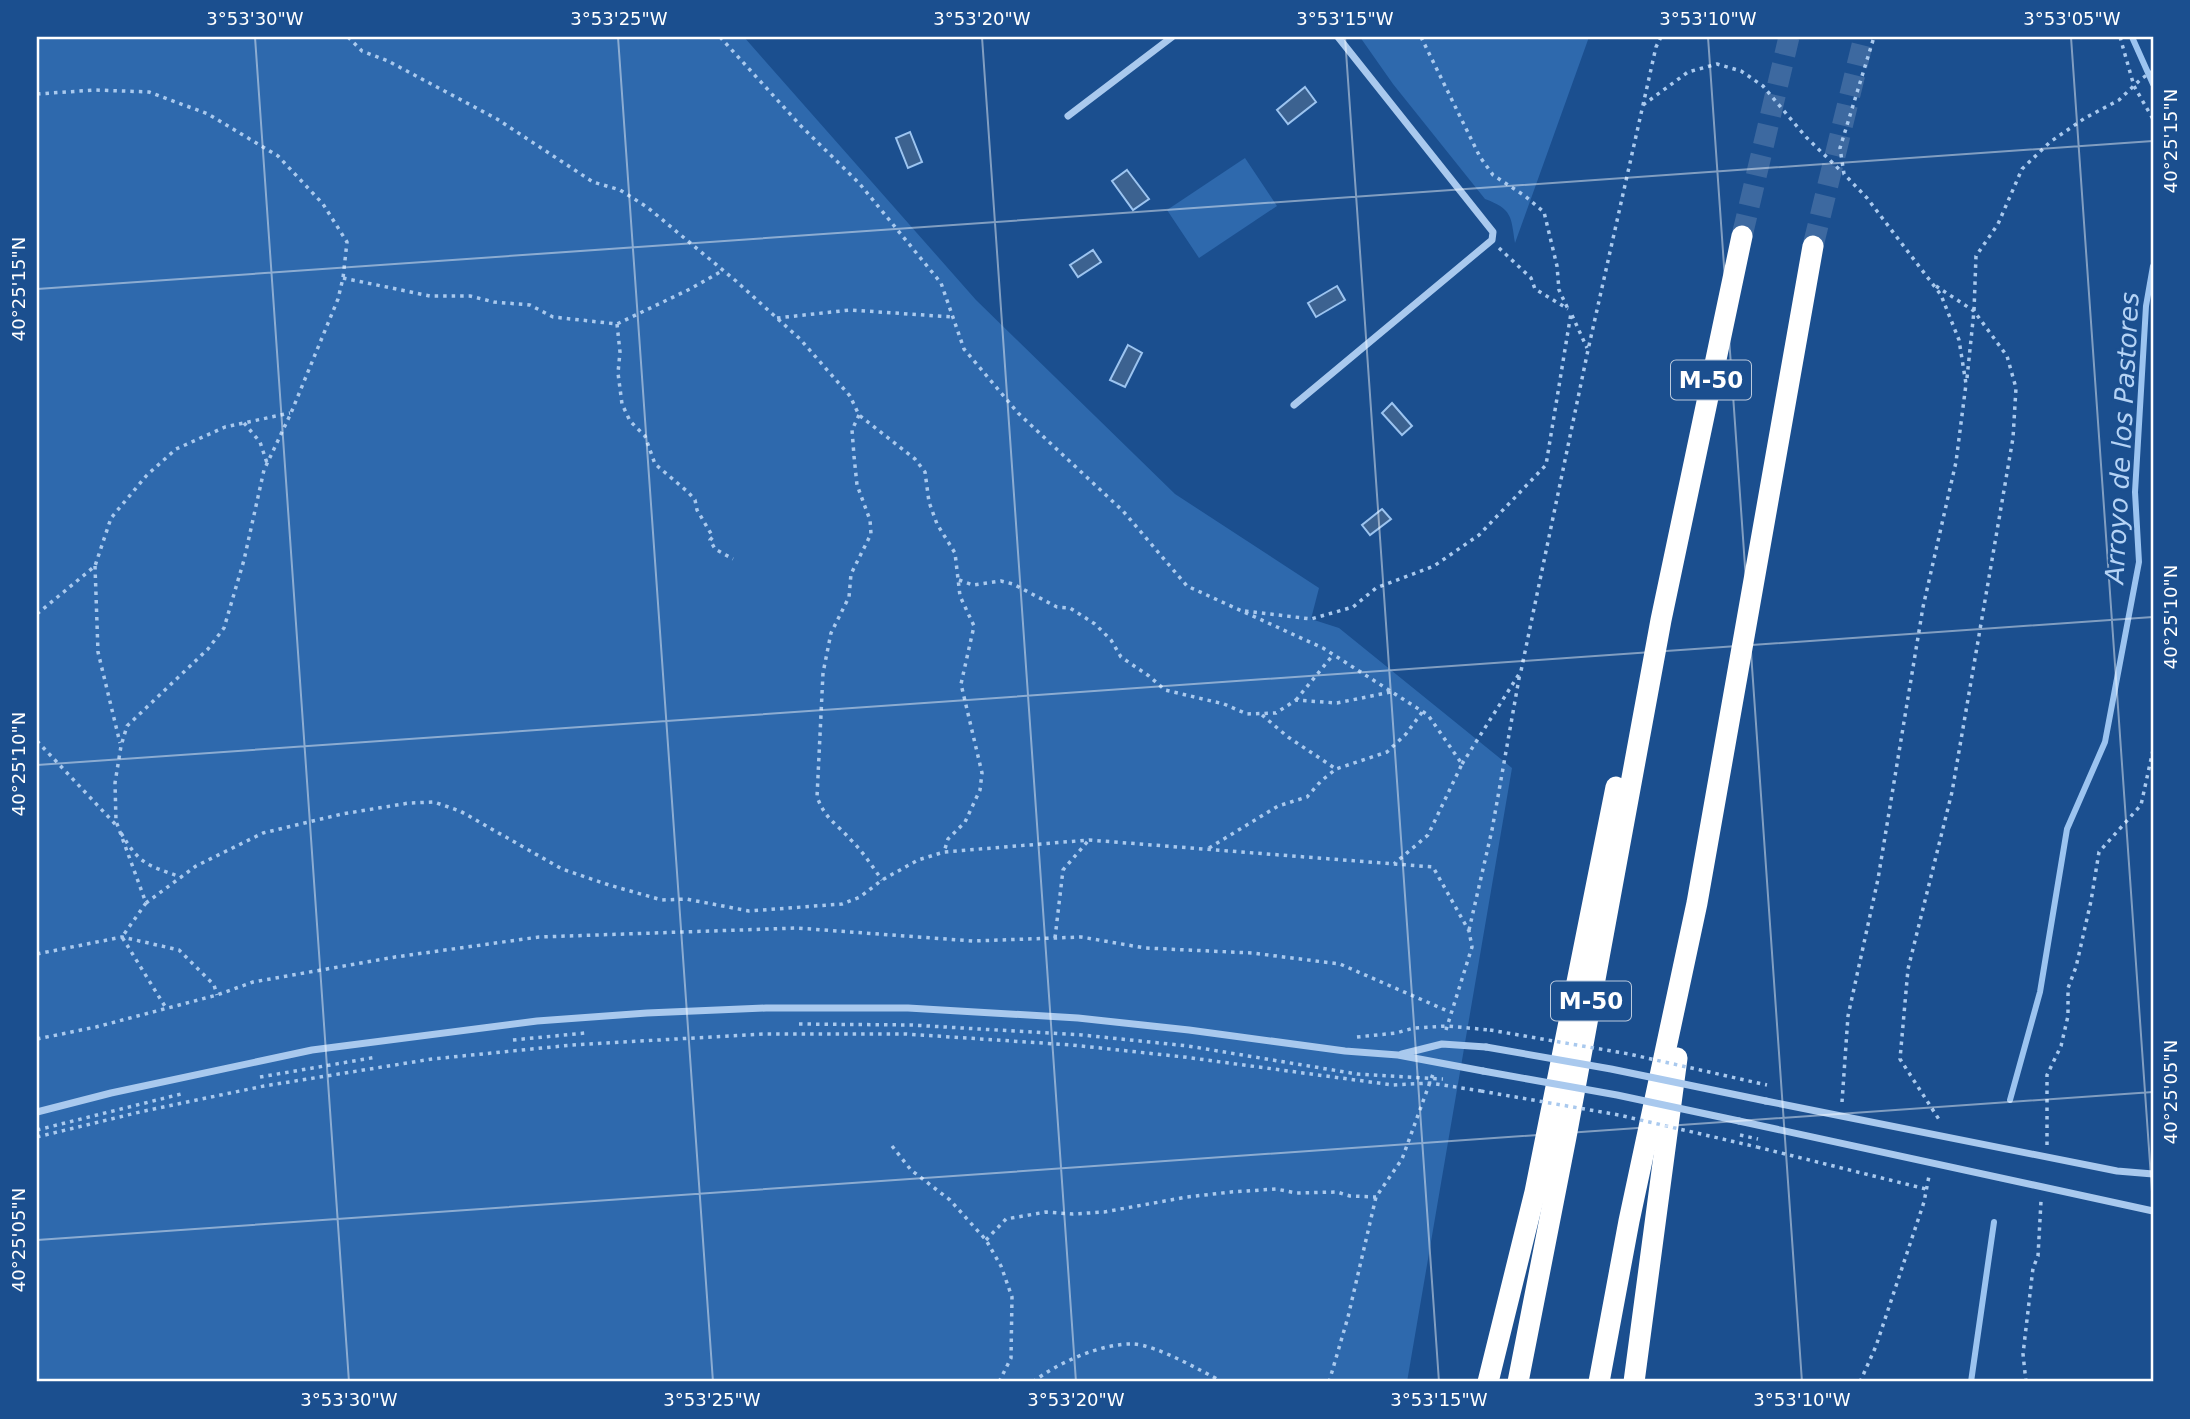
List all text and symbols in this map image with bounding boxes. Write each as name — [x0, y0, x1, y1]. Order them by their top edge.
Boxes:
text: 3°53'30"W — [206, 8, 304, 29]
text: 3°53'25"W — [570, 8, 668, 29]
text: 3°53'20"W — [933, 8, 1031, 29]
text: 3°53'15"W — [1296, 8, 1394, 29]
text: 3°53'10"W — [1659, 8, 1757, 29]
text: 3°53'05"W — [2023, 8, 2121, 29]
text: 40°25'15"N — [2160, 89, 2181, 193]
text: 40°25'15"N — [8, 237, 29, 341]
water label: Arroyo de los Pastores — [2099, 292, 2145, 586]
road number: M-50 — [1671, 360, 1751, 400]
text: 40°25'10"N — [2160, 565, 2181, 669]
text: 40°25'10"N — [8, 712, 29, 816]
road number: M-50 — [1551, 982, 1631, 1020]
text: 40°25'05"N — [2160, 1040, 2181, 1144]
text: 40°25'05"N — [8, 1188, 29, 1292]
text: 3°53'30"W — [300, 1389, 398, 1410]
text: 3°53'25"W — [663, 1389, 761, 1410]
text: 3°53'20"W — [1027, 1389, 1125, 1410]
text: 3°53'15"W — [1390, 1389, 1488, 1410]
text: 3°53'10"W — [1753, 1389, 1851, 1410]

